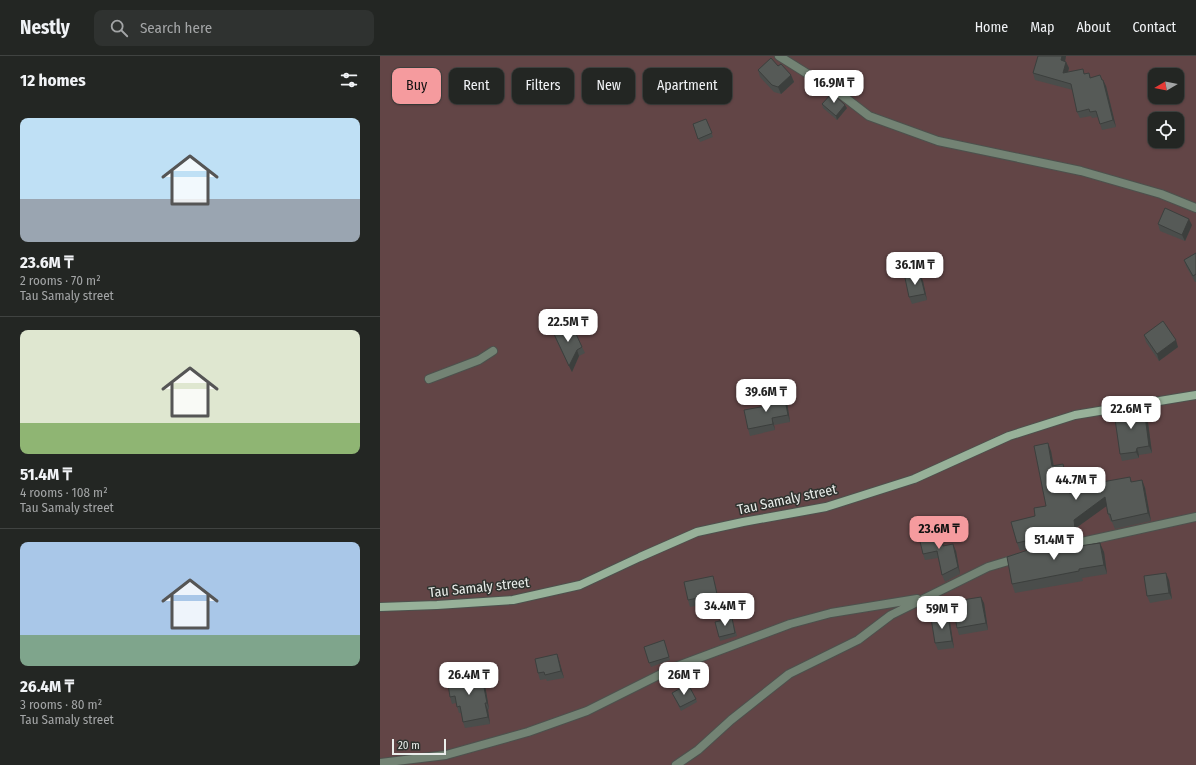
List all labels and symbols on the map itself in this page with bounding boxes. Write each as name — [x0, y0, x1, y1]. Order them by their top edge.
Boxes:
north arrow — [1148, 68, 1184, 104]
pin: 16.9M ₸ — [797, 70, 871, 104]
pin: 36.1M ₸ — [878, 252, 952, 286]
pin: 22.5M ₸ — [531, 309, 605, 343]
pin: 39.6M ₸ — [729, 379, 803, 413]
pin: 22.6M ₸ — [1094, 396, 1168, 430]
pin: 44.7M ₸ — [1039, 467, 1113, 501]
street label: Tau Samaly street — [736, 481, 839, 518]
pin: 23.6M ₸ — [902, 516, 976, 550]
pin: 51.4M ₸ — [1017, 527, 1091, 561]
street label: Tau Samaly street — [428, 574, 531, 601]
pin: 34.4M ₸ — [688, 593, 762, 627]
pin: 59M ₸ — [914, 596, 970, 630]
pin: 26.4M ₸ — [432, 662, 506, 696]
pin: 26M ₸ — [656, 662, 712, 696]
scale bar — [392, 737, 446, 756]

